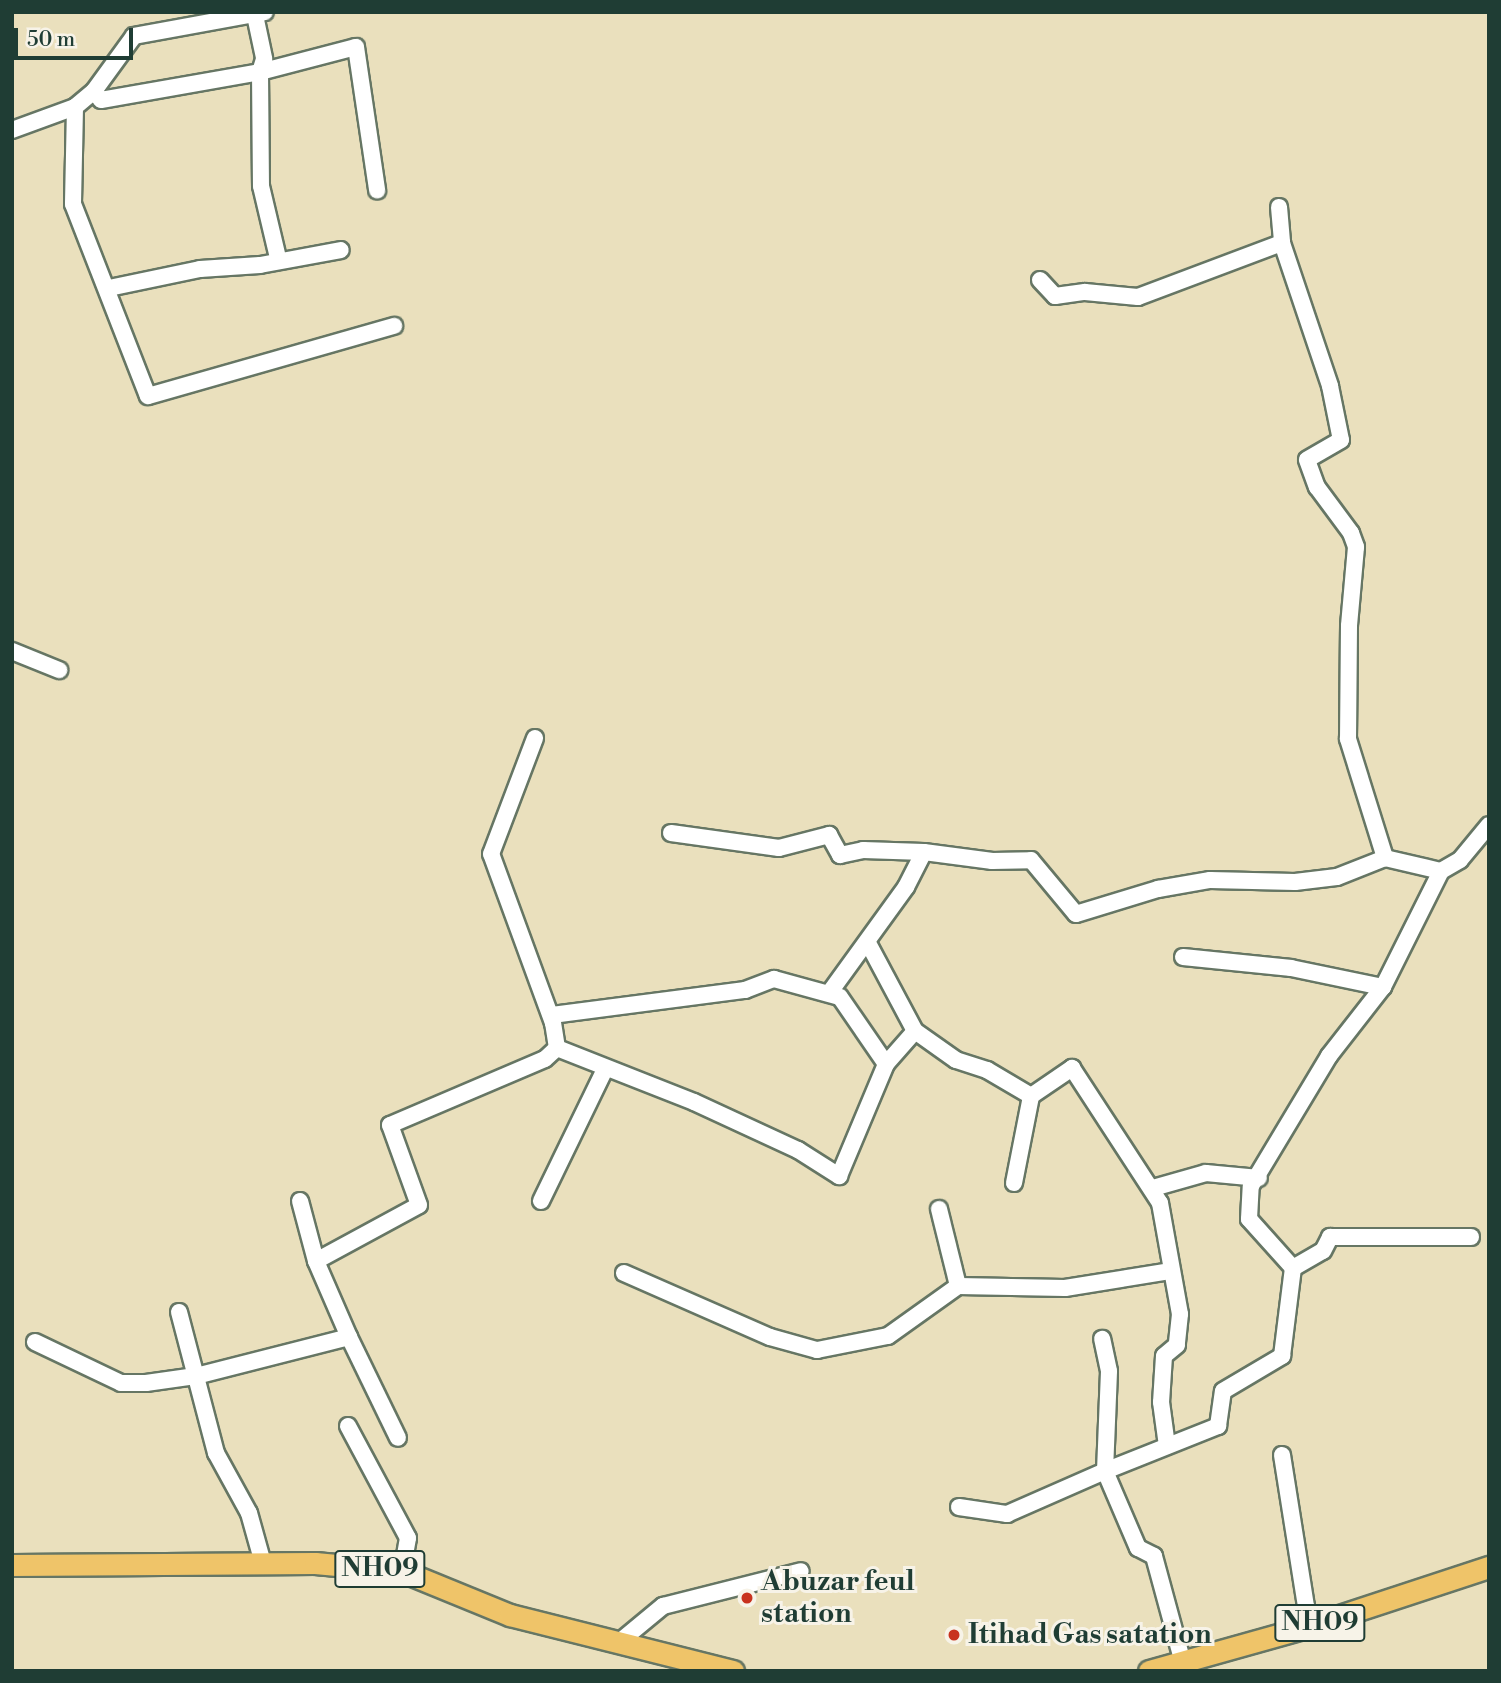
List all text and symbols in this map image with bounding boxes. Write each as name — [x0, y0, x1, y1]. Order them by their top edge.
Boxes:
scale bar — [18, 14, 136, 58]
text: 50 m — [27, 27, 75, 53]
road number: NH09 — [333, 1546, 427, 1592]
place label: Abuzar feul station — [761, 1565, 915, 1631]
marker: Abuzar feul station — [739, 1590, 755, 1606]
road number: NH09 — [1273, 1600, 1367, 1646]
place label: Itihad Gas satation — [968, 1618, 1212, 1652]
marker: Itihad Gas satation — [946, 1627, 962, 1643]

